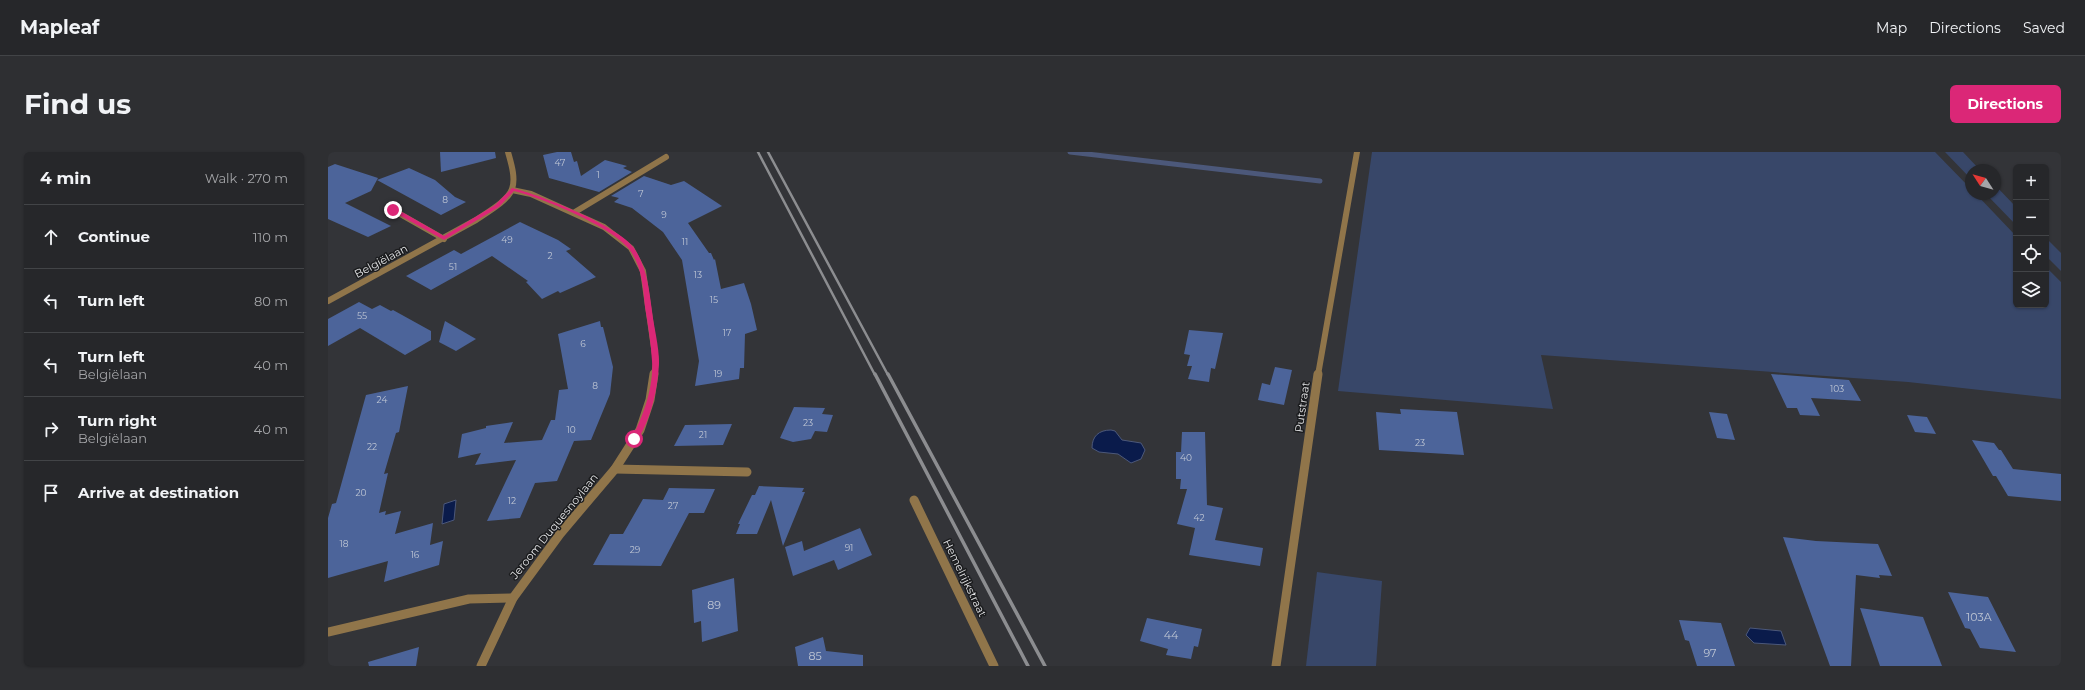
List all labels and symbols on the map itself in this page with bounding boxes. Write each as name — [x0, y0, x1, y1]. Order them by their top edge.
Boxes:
house number: 47 — [555, 157, 565, 168]
north arrow — [1965, 164, 2001, 200]
house number: 1 — [596, 169, 600, 180]
house number: 7 — [638, 188, 644, 199]
house number: 8 — [442, 194, 448, 205]
route end — [384, 201, 402, 219]
house number: 9 — [661, 209, 667, 220]
house number: 49 — [501, 234, 513, 245]
house number: 11 — [682, 236, 688, 247]
street label: Belgiëlaan — [352, 241, 410, 281]
house number: 2 — [547, 250, 553, 261]
house number: 51 — [449, 261, 457, 272]
house number: 13 — [694, 269, 702, 280]
house number: 15 — [710, 294, 718, 305]
house number: 55 — [357, 310, 367, 321]
house number: 17 — [723, 327, 731, 338]
house number: 6 — [580, 338, 586, 349]
house number: 19 — [714, 368, 723, 379]
house number: 8 — [592, 380, 598, 391]
street label: Putstraat — [1292, 380, 1313, 433]
house number: 103 — [1830, 383, 1844, 394]
house number: 24 — [377, 394, 387, 405]
house number: 23 — [803, 417, 813, 428]
house number: 10 — [566, 424, 576, 435]
house number: 21 — [699, 429, 707, 440]
route start — [625, 430, 643, 448]
house number: 23 — [1415, 437, 1425, 448]
house number: 22 — [367, 441, 377, 452]
house number: 40 — [1180, 452, 1192, 463]
street label: Jeroom Duquesnoylaan — [507, 470, 601, 582]
house number: 20 — [355, 487, 367, 498]
house number: 12 — [508, 495, 516, 506]
house number: 27 — [668, 500, 678, 511]
house number: 42 — [1193, 512, 1205, 523]
street label: Hemelrijkstraat — [940, 537, 990, 620]
house number: 18 — [340, 538, 349, 549]
house number: 91 — [845, 542, 853, 553]
house number: 29 — [630, 544, 641, 555]
house number: 16 — [411, 549, 420, 560]
house number: 89 — [707, 598, 721, 612]
house number: 103A — [1966, 610, 1992, 624]
house number: 44 — [1164, 628, 1179, 642]
house number: 97 — [1703, 646, 1717, 660]
house number: 85 — [808, 649, 822, 663]

